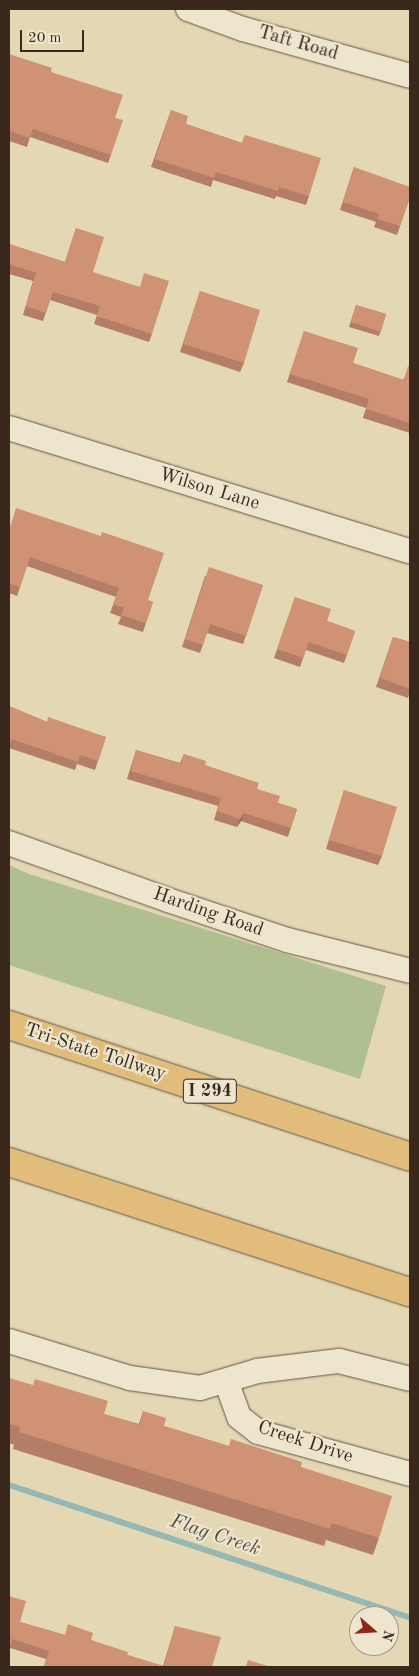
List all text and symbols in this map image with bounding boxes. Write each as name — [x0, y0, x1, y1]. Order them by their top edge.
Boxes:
scale bar — [22, 20, 86, 52]
street label: Taft Road — [255, 22, 341, 66]
text: 20 m — [28, 31, 62, 46]
street label: Wilson Lane — [156, 464, 262, 516]
street label: Harding Road — [150, 883, 266, 943]
street label: Tri-State Tollway — [21, 1019, 169, 1087]
road number: I 294 — [182, 1076, 238, 1106]
street label: Creek Drive — [254, 1417, 356, 1469]
water label: Flag Creek — [167, 1510, 263, 1562]
north arrow — [349, 1606, 399, 1656]
text: N — [379, 1628, 396, 1643]

